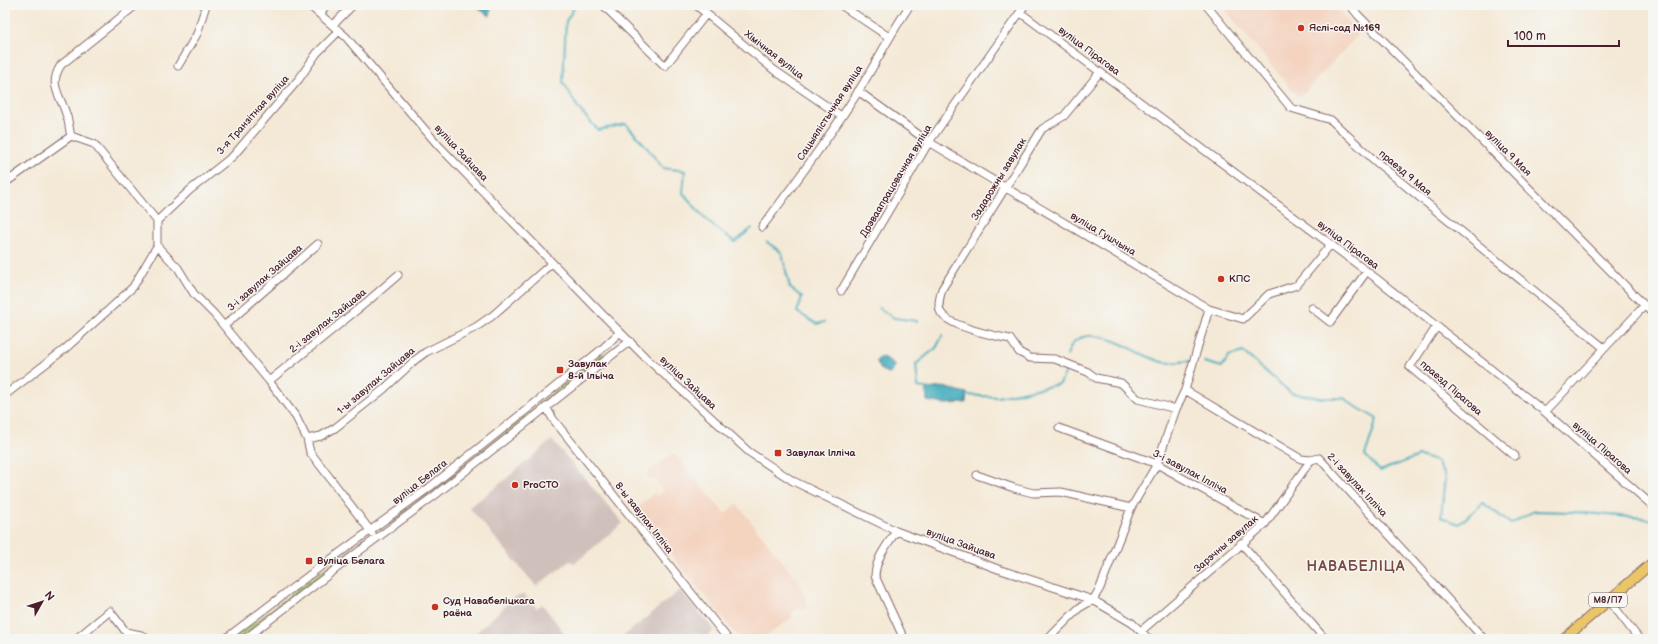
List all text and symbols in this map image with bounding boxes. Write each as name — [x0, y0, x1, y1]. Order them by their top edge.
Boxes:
place label: Яслі-сад №169 — [1309, 22, 1380, 34]
scale bar — [1508, 22, 1619, 48]
marker: Яслі-сад №169 — [1296, 23, 1306, 33]
street label: вуліца Пірагова — [1056, 24, 1122, 78]
street label: Хімічная вуліца — [742, 28, 806, 82]
text: 100 m — [1514, 29, 1546, 44]
street label: Сацыялістычная вуліца — [795, 63, 865, 163]
street label: 3-я Транзітная вуліца — [214, 73, 292, 157]
street label: вуліца Зайцава — [432, 122, 490, 184]
street label: Дрэваапрацовачная вуліца — [858, 122, 934, 240]
street label: вуліца 9 Мая — [1482, 127, 1534, 179]
street label: Задарожны завулак — [969, 135, 1029, 222]
street label: праезд 9 Мая — [1376, 148, 1434, 199]
street label: вуліца Гушчына — [1068, 210, 1138, 258]
street label: вуліца Пірагова — [1315, 218, 1381, 272]
street label: 3-і завулак Зайцава — [225, 242, 305, 314]
place label: КПС — [1229, 273, 1250, 285]
marker: КПС — [1216, 274, 1226, 284]
street label: 2-і завулак Зайцава — [287, 286, 369, 356]
street label: 1-ы завулак Зайцава — [335, 345, 417, 417]
street label: вуліца Зайцава — [657, 354, 719, 412]
place label: Завулак 8-й Ільіча — [568, 358, 614, 382]
street label: праезд Пірагова — [1418, 358, 1484, 418]
marker: Завулак 8-й Ільіча — [555, 365, 565, 375]
street label: вуліца Пірагова — [1570, 419, 1634, 477]
place label: Завулак Ілліча — [786, 447, 856, 459]
street label: 3-і завулак Ілліча — [1151, 447, 1229, 497]
marker: Завулак Ілліча — [773, 448, 783, 458]
street label: 2-і завулак Ілліча — [1324, 451, 1390, 519]
street label: вуліца Белага — [390, 457, 450, 507]
place label: ProСТО — [523, 479, 559, 491]
marker: ProСТО — [510, 480, 520, 490]
street label: 8-ы завулак Ілліча — [612, 480, 676, 556]
street label: Зарэчны завулак — [1192, 513, 1261, 575]
street label: вуліца Зайцава — [925, 526, 997, 562]
place label: Вуліца Белага — [317, 555, 385, 567]
marker: Вуліца Белага — [304, 556, 314, 566]
district label: НАВАБЕЛІЦА — [1307, 558, 1405, 575]
north arrow — [22, 582, 62, 622]
text: N — [42, 589, 57, 603]
road number: М8/П7 — [1589, 593, 1627, 607]
place label: Суд Навабеліцкага раёна — [443, 595, 535, 619]
marker: Суд Навабеліцкага раёна — [430, 602, 440, 612]

